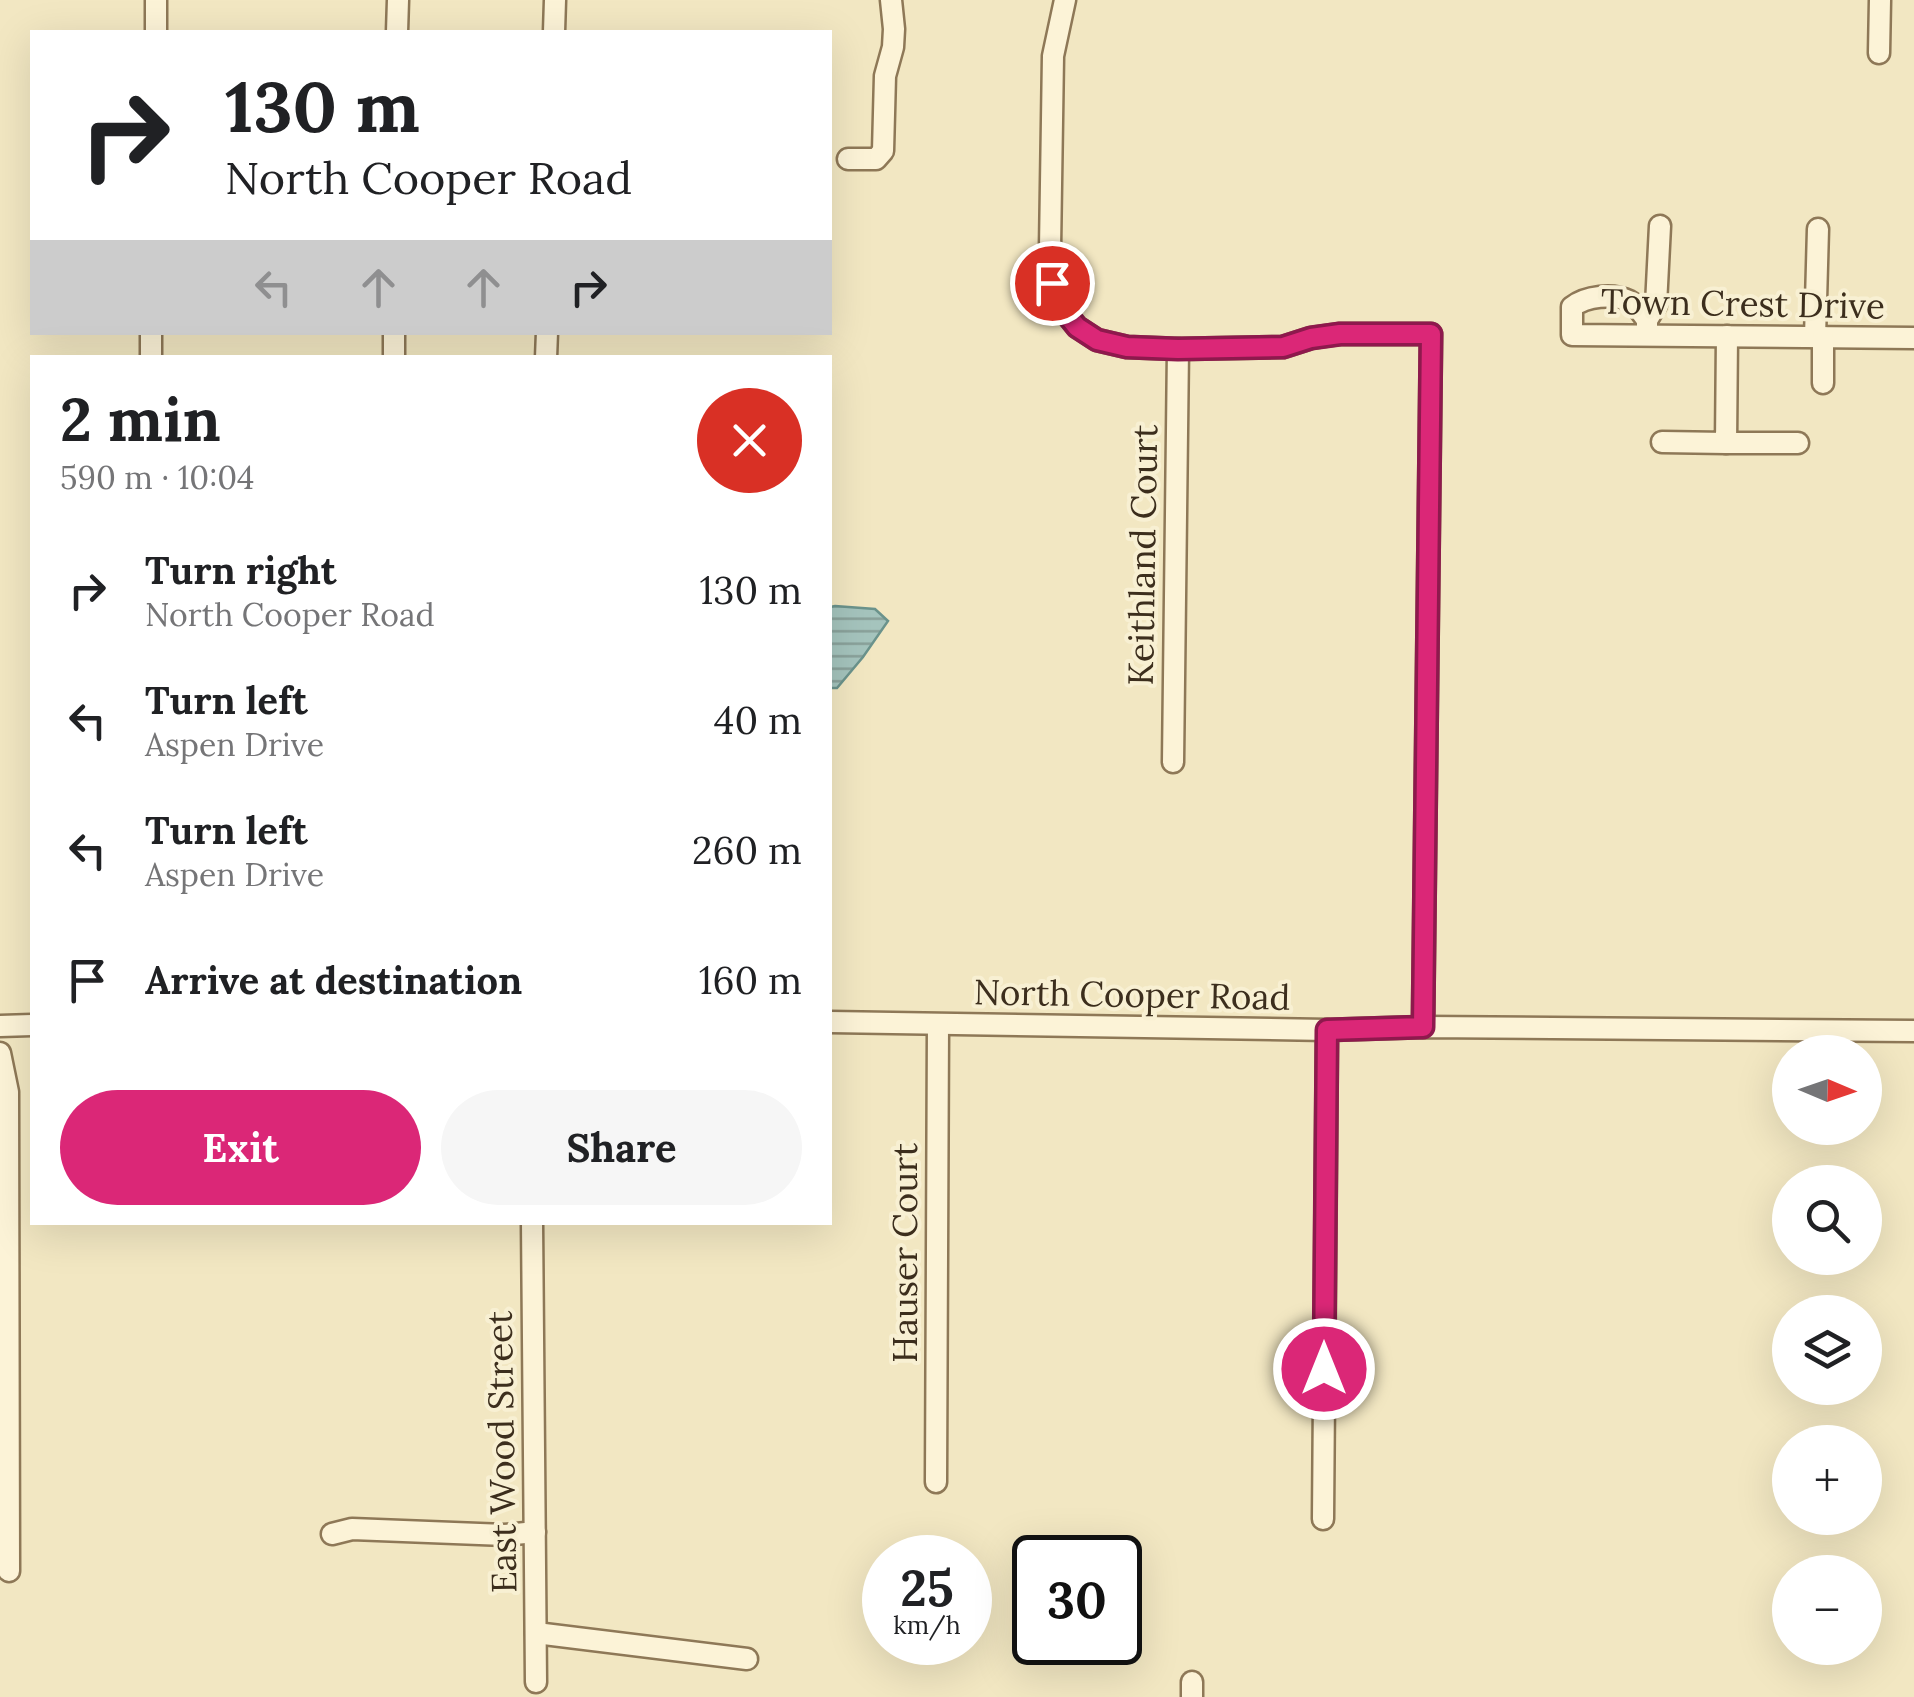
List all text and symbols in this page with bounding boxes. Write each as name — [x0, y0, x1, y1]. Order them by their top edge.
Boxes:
text: 130 m — [225, 62, 420, 151]
icon: right — [60, 70, 190, 200]
text: North Cooper Road — [225, 149, 632, 206]
pin — [1010, 241, 1095, 326]
icon: arrive — [1025, 256, 1080, 311]
icon: left — [246, 260, 301, 315]
icon: ahead — [351, 260, 406, 315]
icon: ahead — [456, 260, 511, 315]
icon: right — [561, 260, 616, 315]
street label: Town Crest Drive — [1601, 279, 1885, 328]
text: 2 min — [60, 381, 221, 457]
button: close — [697, 388, 802, 493]
street label: Keithland Court — [1118, 424, 1167, 686]
text: 590 m · 10:04 — [60, 457, 254, 498]
text: Turn right — [145, 546, 336, 594]
icon: right — [60, 563, 115, 618]
text: 130 m — [699, 566, 802, 614]
text: North Cooper Road — [145, 594, 435, 635]
text: Turn left — [145, 676, 308, 724]
icon: left — [60, 693, 115, 748]
text: 40 m — [714, 696, 802, 744]
text: Aspen Drive — [145, 724, 324, 765]
text: Turn left — [145, 806, 308, 854]
icon: left — [60, 823, 115, 878]
text: 260 m — [692, 826, 802, 874]
text: Aspen Drive — [145, 854, 324, 895]
icon: arrive — [60, 953, 115, 1008]
text: Arrive at destination — [145, 956, 522, 1004]
text: 160 m — [699, 956, 802, 1004]
street label: North Cooper Road — [973, 969, 1291, 1020]
north arrow — [1772, 1035, 1882, 1145]
map controls — [1772, 1035, 1882, 1665]
button: Exit — [60, 1090, 421, 1205]
button: Share — [441, 1090, 802, 1205]
street label: Hauser Court — [882, 1143, 927, 1363]
button: search — [1772, 1165, 1882, 1275]
button: layers — [1772, 1295, 1882, 1405]
street label: East Wood Street — [477, 1310, 526, 1594]
position arrow — [1272, 1317, 1376, 1421]
button: + — [1772, 1425, 1882, 1535]
speed limit sign: 30 — [1012, 1535, 1142, 1665]
button: − — [1772, 1555, 1882, 1665]
text: 25 — [900, 1556, 954, 1620]
text: km/h — [893, 1609, 961, 1641]

